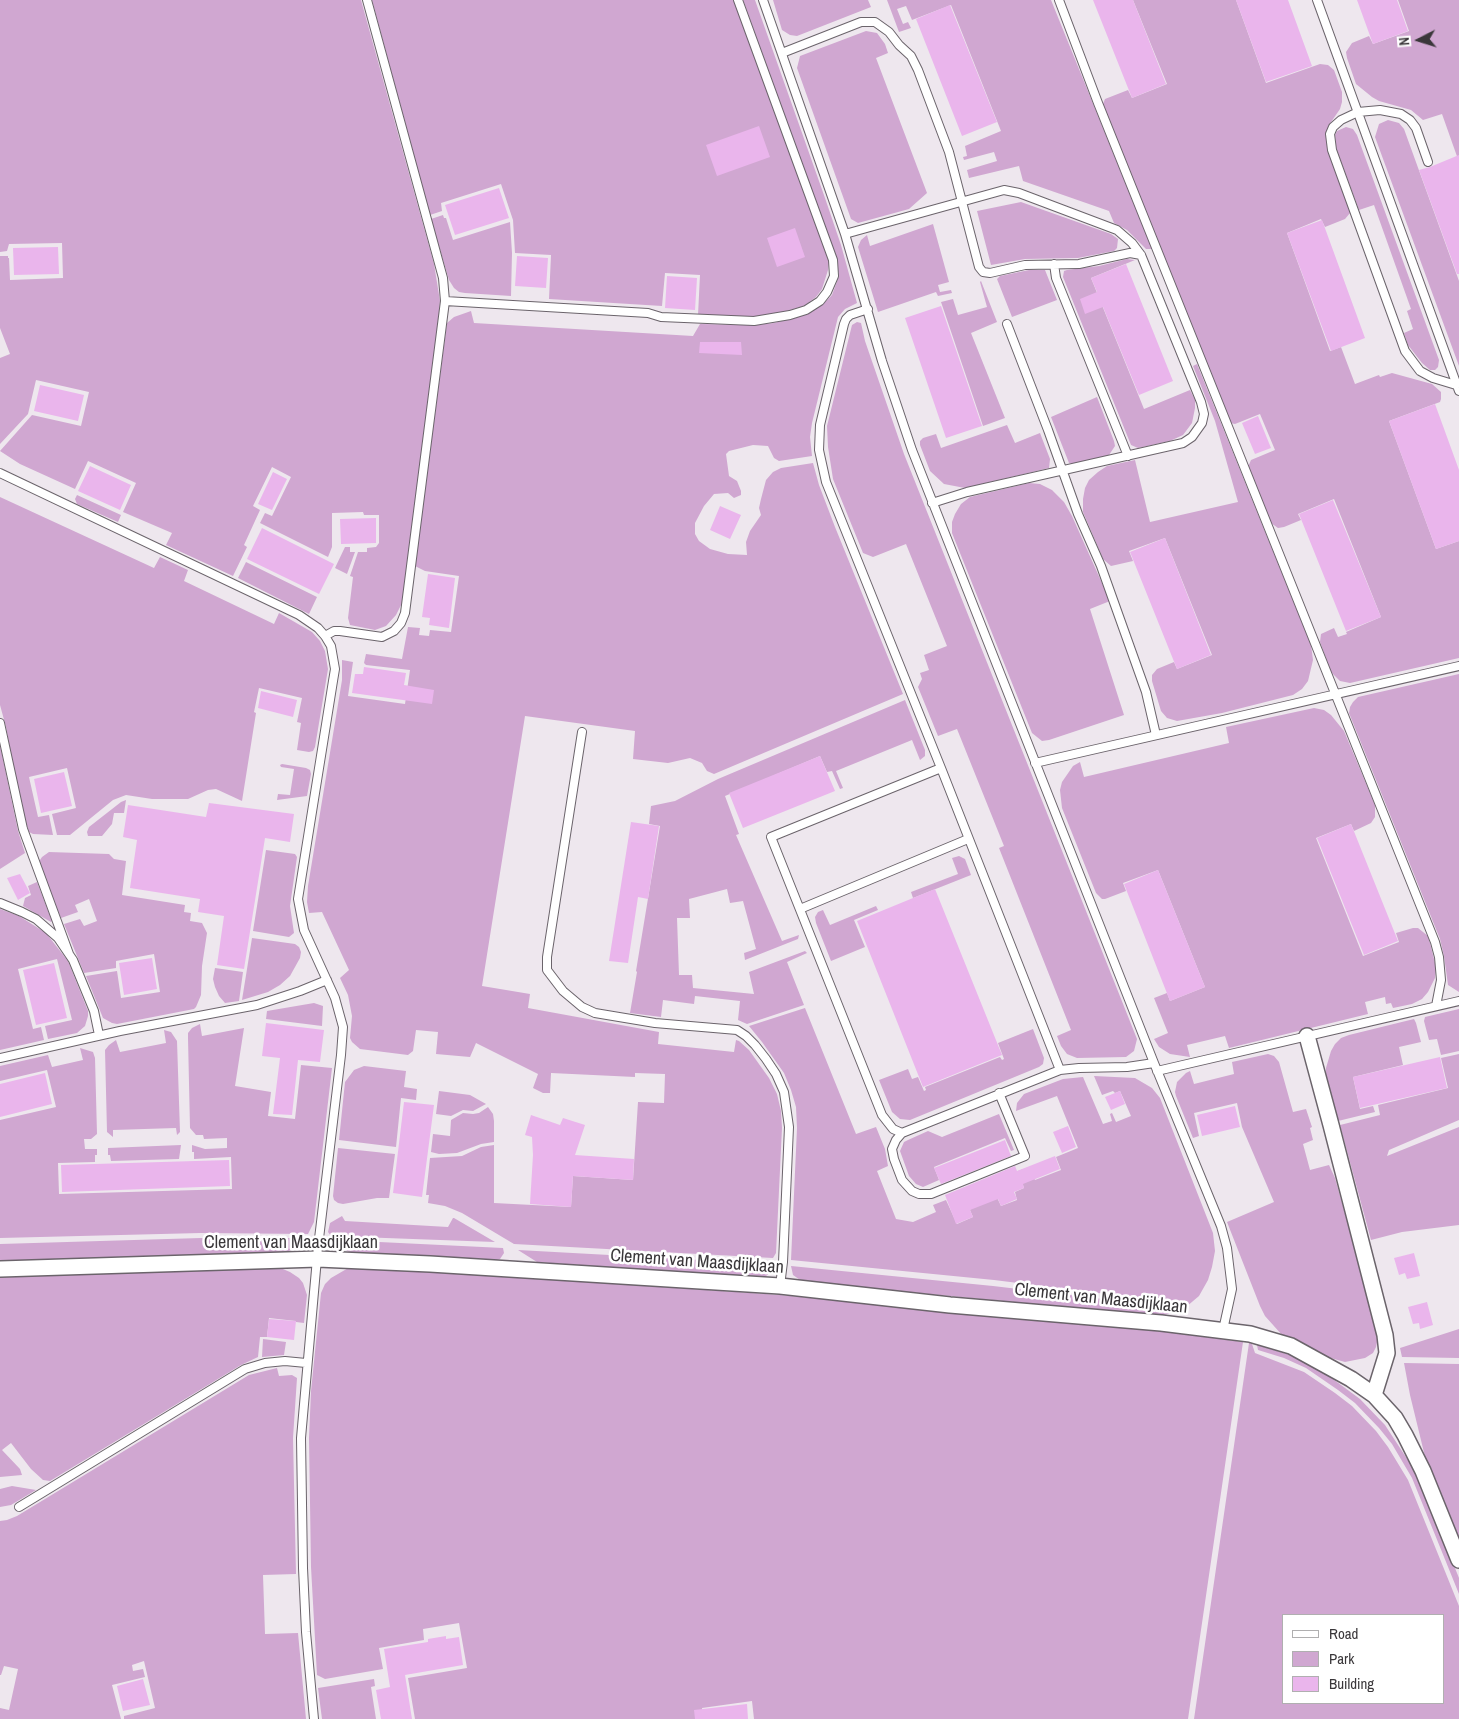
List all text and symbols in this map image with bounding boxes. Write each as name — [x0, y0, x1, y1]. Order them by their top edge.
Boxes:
north arrow — [1394, 15, 1444, 65]
text: N — [1395, 36, 1413, 46]
street label: Clement van Maasdijklaan — [204, 1232, 378, 1254]
street label: Clement van Maasdijklaan — [610, 1245, 784, 1279]
street label: Clement van Maasdijklaan — [1013, 1279, 1189, 1319]
legend — [1282, 1614, 1444, 1704]
text: Road — [1329, 1623, 1358, 1644]
text: Park — [1329, 1648, 1354, 1669]
text: Building — [1329, 1673, 1374, 1694]

